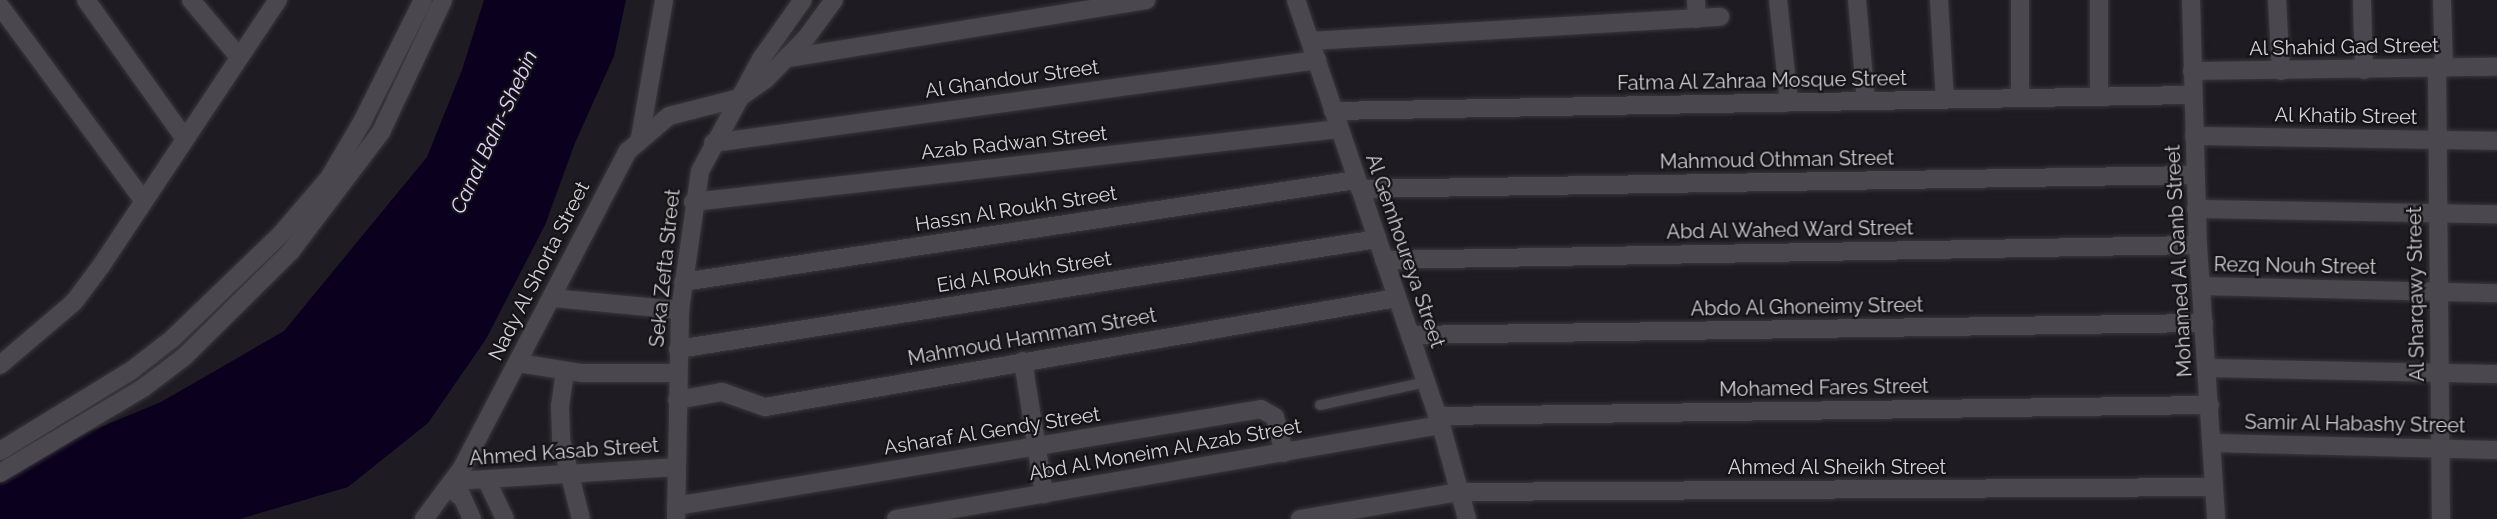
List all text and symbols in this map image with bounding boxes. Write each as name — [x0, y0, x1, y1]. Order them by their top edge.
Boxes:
street label: Al Shahid Gad Street — [2249, 33, 2439, 61]
water label: Canal Bahr-Shebin — [445, 46, 543, 218]
street label: Al Ghandour Street — [923, 55, 1101, 103]
street label: Fatma Al Zahraa Mosque Street — [1616, 66, 1908, 96]
street label: Al Khatib Street — [2274, 103, 2418, 129]
street label: Azab Radwan Street — [920, 121, 1108, 165]
street label: Mohamed Al Qanb Street — [2161, 144, 2197, 378]
street label: Mahmoud Othman Street — [1660, 146, 1894, 174]
street label: Al Gemhoureya Street — [1360, 151, 1450, 351]
street label: Nady Al Shorta Street — [483, 177, 595, 365]
street label: Hassn Al Roukh Street — [913, 181, 1119, 237]
street label: Seka Zefta Street — [645, 188, 685, 348]
street label: Al Sharqawy Street — [2402, 206, 2430, 382]
street label: Abd Al Wahed Ward Street — [1665, 216, 1915, 244]
street label: Eid Al Roukh Street — [934, 246, 1114, 298]
street label: Rezq Nouh Street — [2213, 253, 2377, 279]
street label: Abdo Al Ghoneimy Street — [1690, 293, 1924, 321]
street label: Mahmoud Hammam Street — [906, 303, 1158, 371]
street label: Mohamed Fares Street — [1719, 374, 1929, 402]
street label: Asharaf Al Gendy Street — [881, 402, 1103, 460]
street label: Samir Al Habashy Street — [2243, 410, 2467, 438]
street label: Abd Al Moneim Al Azab Street — [1025, 414, 1305, 486]
street label: Ahmed Kasab Street — [468, 433, 660, 471]
street label: Ahmed Al Sheikh Street — [1727, 455, 1947, 479]

